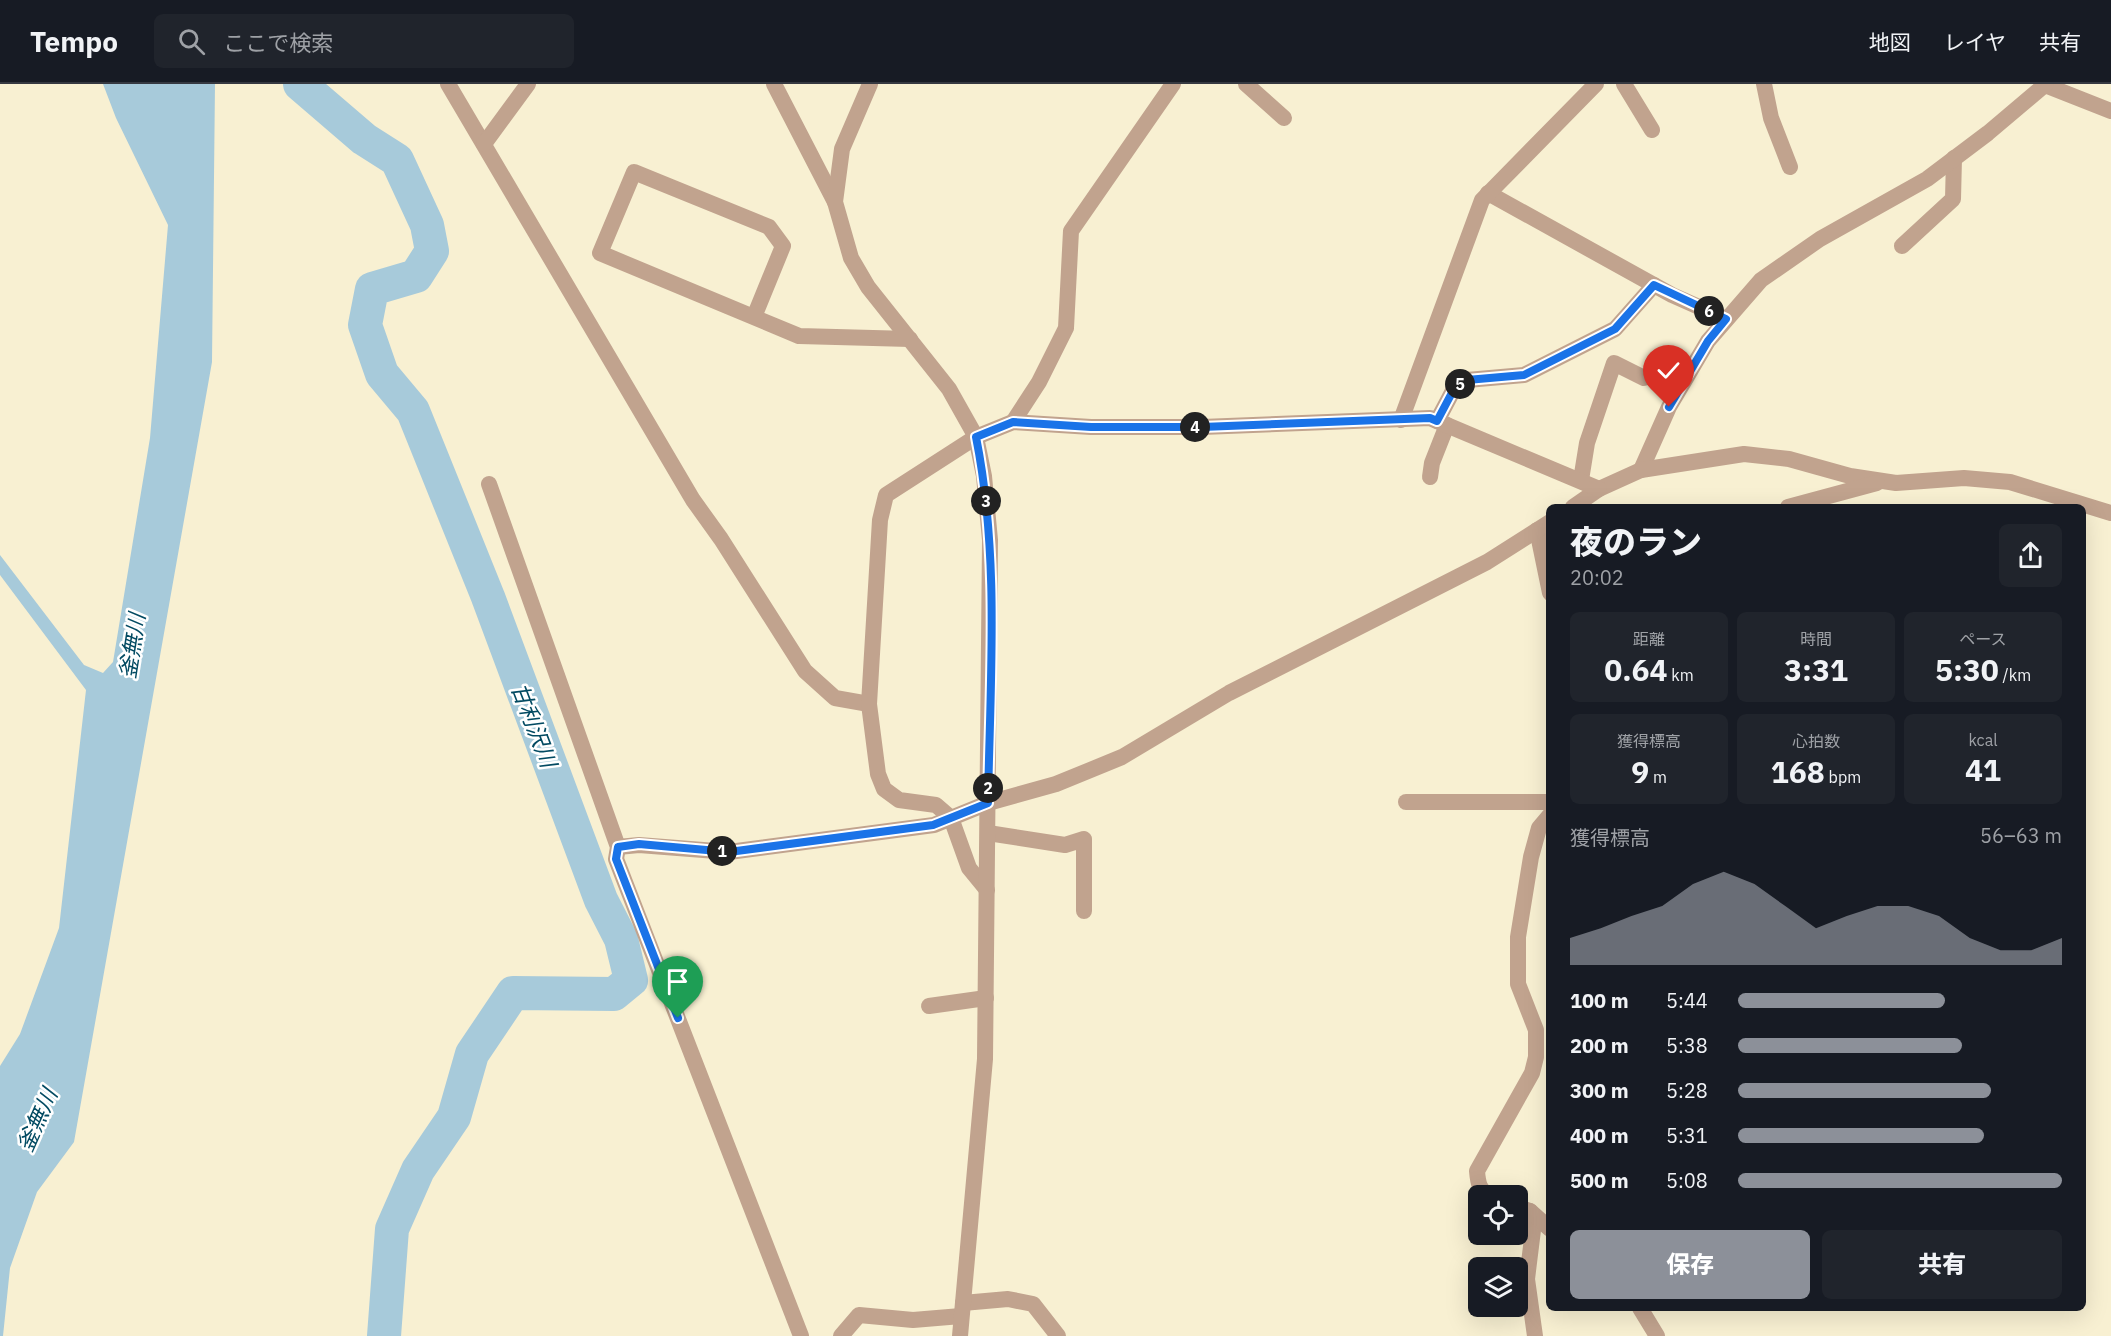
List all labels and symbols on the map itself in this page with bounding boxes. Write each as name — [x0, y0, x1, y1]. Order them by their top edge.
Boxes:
pin: 6 — [1694, 296, 1724, 326]
pin — [1643, 345, 1694, 407]
pin: 5 — [1445, 369, 1475, 399]
pin: 4 — [1180, 412, 1210, 442]
pin: 3 — [971, 486, 1001, 516]
water label: 釜無川 — [112, 609, 151, 681]
water label: 甘利沢川 — [505, 679, 564, 773]
pin: 2 — [973, 773, 1003, 803]
pin: 1 — [707, 836, 737, 866]
pin — [652, 956, 703, 1018]
water label: 釜無川 — [10, 1082, 64, 1156]

